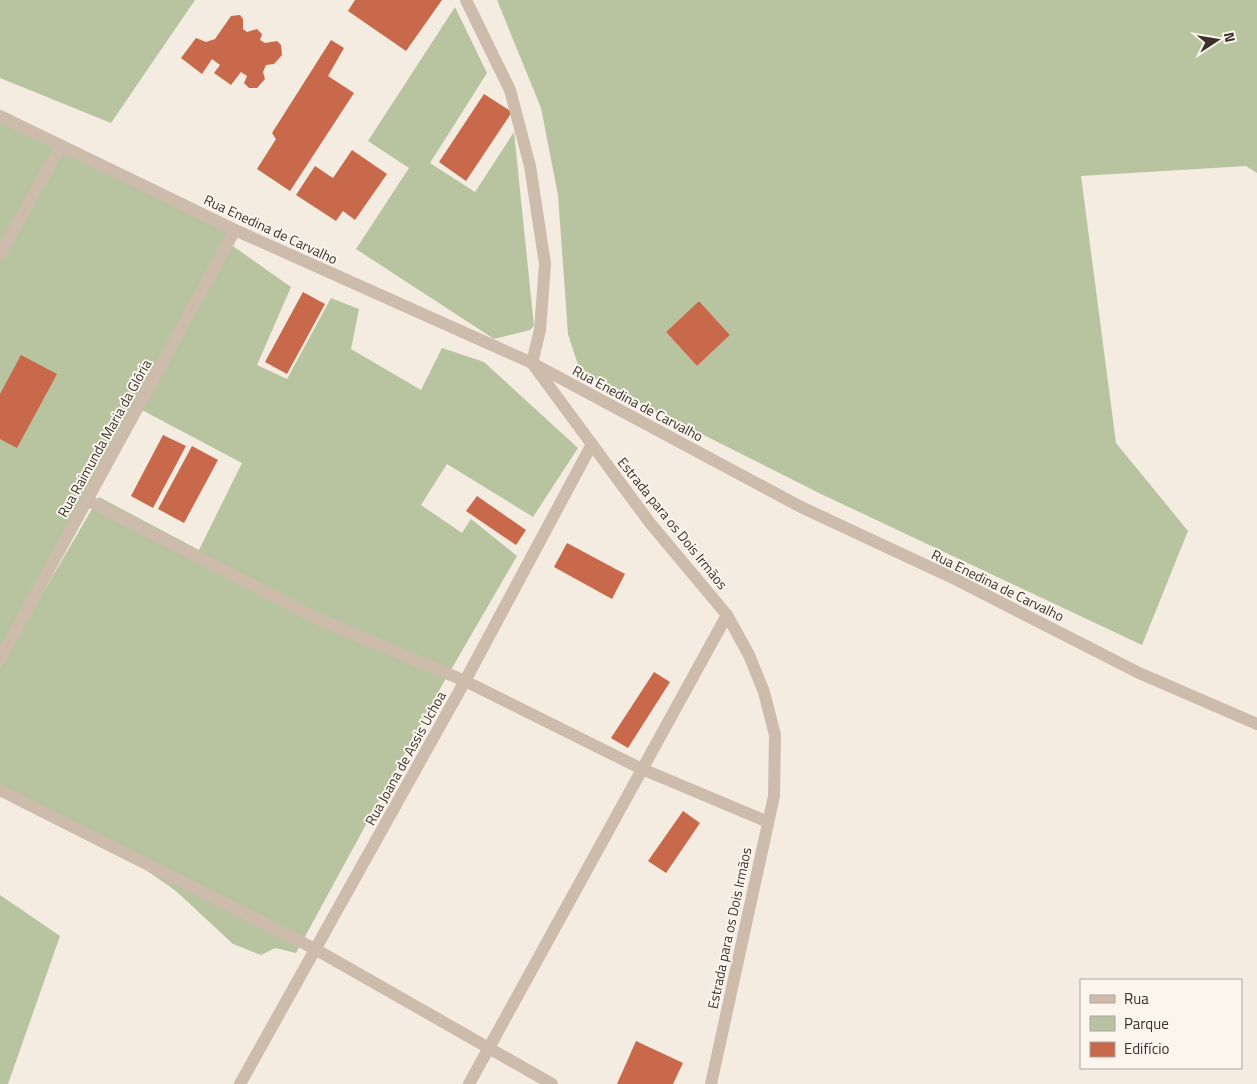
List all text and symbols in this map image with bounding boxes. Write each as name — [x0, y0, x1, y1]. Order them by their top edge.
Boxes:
north arrow — [1192, 15, 1242, 65]
text: N — [1219, 30, 1241, 44]
street label: Rua Enedina de Carvalho — [201, 189, 341, 269]
street label: Rua Raimunda Maria da Glória — [52, 355, 156, 521]
street label: Rua Enedina de Carvalho — [569, 360, 707, 446]
street label: Estrada para os Dois Irmãos — [613, 452, 733, 594]
street label: Rua Enedina de Carvalho — [928, 544, 1068, 626]
street label: Rua Joana de Assis Uchoa — [359, 687, 451, 829]
street label: Estrada para os Dois Irmãos — [702, 845, 756, 1011]
legend — [1080, 979, 1242, 1069]
text: Rua — [1124, 987, 1149, 1010]
text: Parque — [1124, 1012, 1169, 1035]
text: Edifício — [1124, 1037, 1169, 1060]

